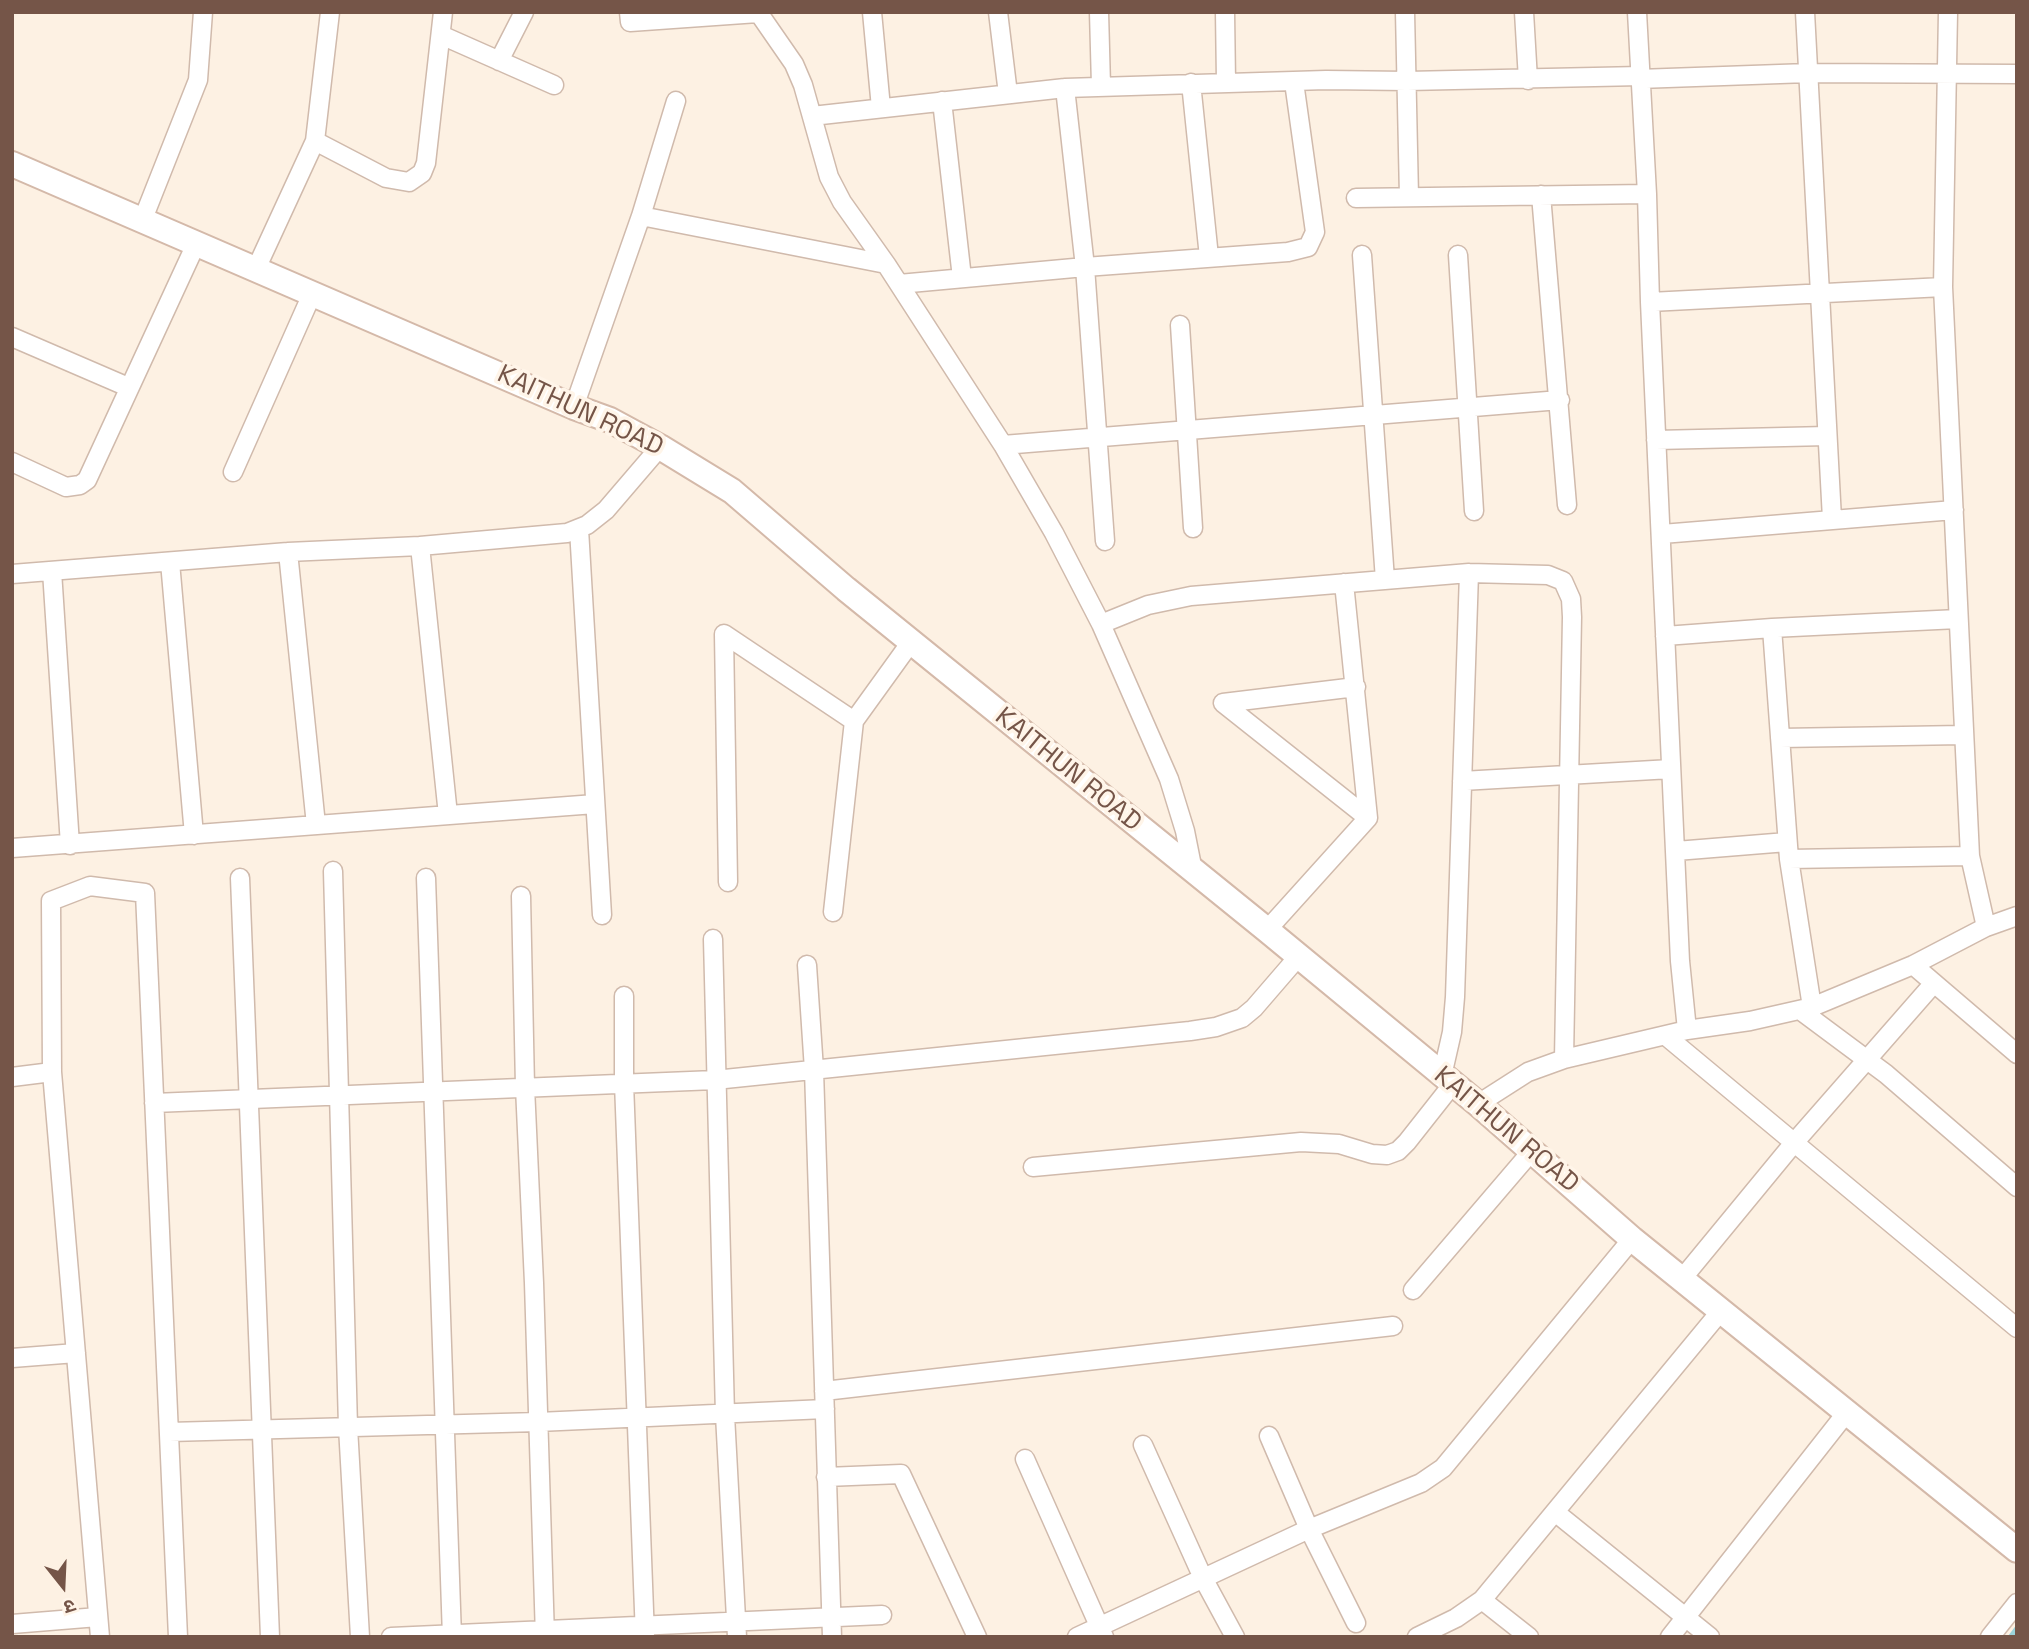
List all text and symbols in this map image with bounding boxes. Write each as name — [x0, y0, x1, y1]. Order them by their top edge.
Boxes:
street label: KAITHUN ROAD — [492, 359, 668, 463]
street label: KAITHUN ROAD — [988, 701, 1148, 839]
street label: KAITHUN ROAD — [1427, 1060, 1585, 1200]
north arrow — [28, 1551, 98, 1621]
text: उ — [60, 1593, 79, 1620]

